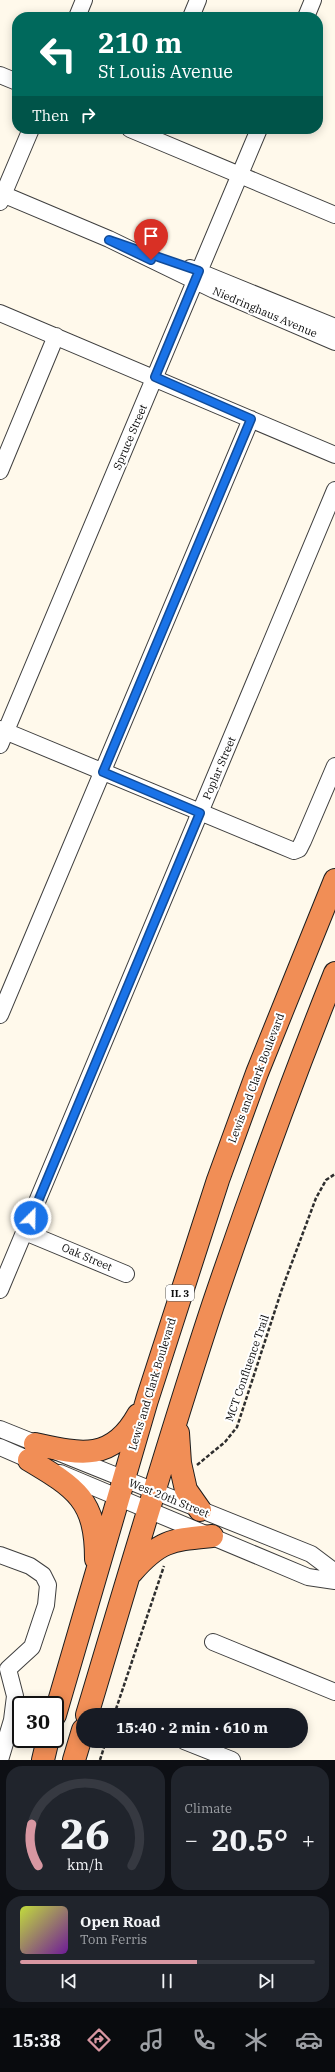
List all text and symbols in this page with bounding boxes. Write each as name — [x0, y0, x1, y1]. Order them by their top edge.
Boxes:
text: 210 m — [98, 24, 182, 61]
icon: left — [32, 28, 84, 80]
text: St Louis Avenue — [98, 60, 233, 83]
icon: right — [77, 104, 99, 126]
text: Then — [32, 106, 69, 125]
pin — [134, 219, 168, 260]
icon: arrive — [140, 225, 162, 247]
street label: Niedringhaus Avenue — [211, 284, 320, 340]
street label: Spruce Street — [110, 402, 150, 472]
street label: Poplar Street — [199, 734, 239, 802]
street label: Lewis and Clark Boulevard — [225, 1011, 287, 1145]
position arrow — [10, 1197, 52, 1239]
street label: Oak Street — [60, 1240, 115, 1274]
road number: IL 3 — [166, 1285, 194, 1301]
street label: MCT Confluence Trail — [222, 1313, 272, 1423]
street label: Lewis and Clark Boulevard — [125, 1316, 179, 1452]
street label: West 20th Street — [127, 1476, 211, 1520]
speed limit sign: 30 — [12, 1696, 64, 1748]
text: 15:40 · 2 min · 610 m — [116, 1718, 268, 1737]
text: Climate — [185, 1800, 232, 1817]
text: 26 — [60, 1806, 110, 1860]
text: 20.5° — [211, 1820, 288, 1859]
text: − — [185, 1825, 198, 1854]
text: + — [302, 1825, 315, 1854]
text: km/h — [67, 1855, 103, 1874]
text: Open Road — [80, 1912, 160, 1931]
text: Tom Ferris — [80, 1931, 147, 1948]
icon: previous — [58, 1970, 80, 1992]
icon: pause — [156, 1970, 178, 1992]
icon: next — [255, 1970, 277, 1992]
icon: directions — [85, 2026, 113, 2054]
icon: music — [138, 2026, 166, 2054]
icon: phone — [190, 2026, 218, 2054]
icon: climate — [242, 2026, 270, 2054]
icon: car — [295, 2026, 323, 2054]
text: 15:38 — [12, 2029, 61, 2052]

